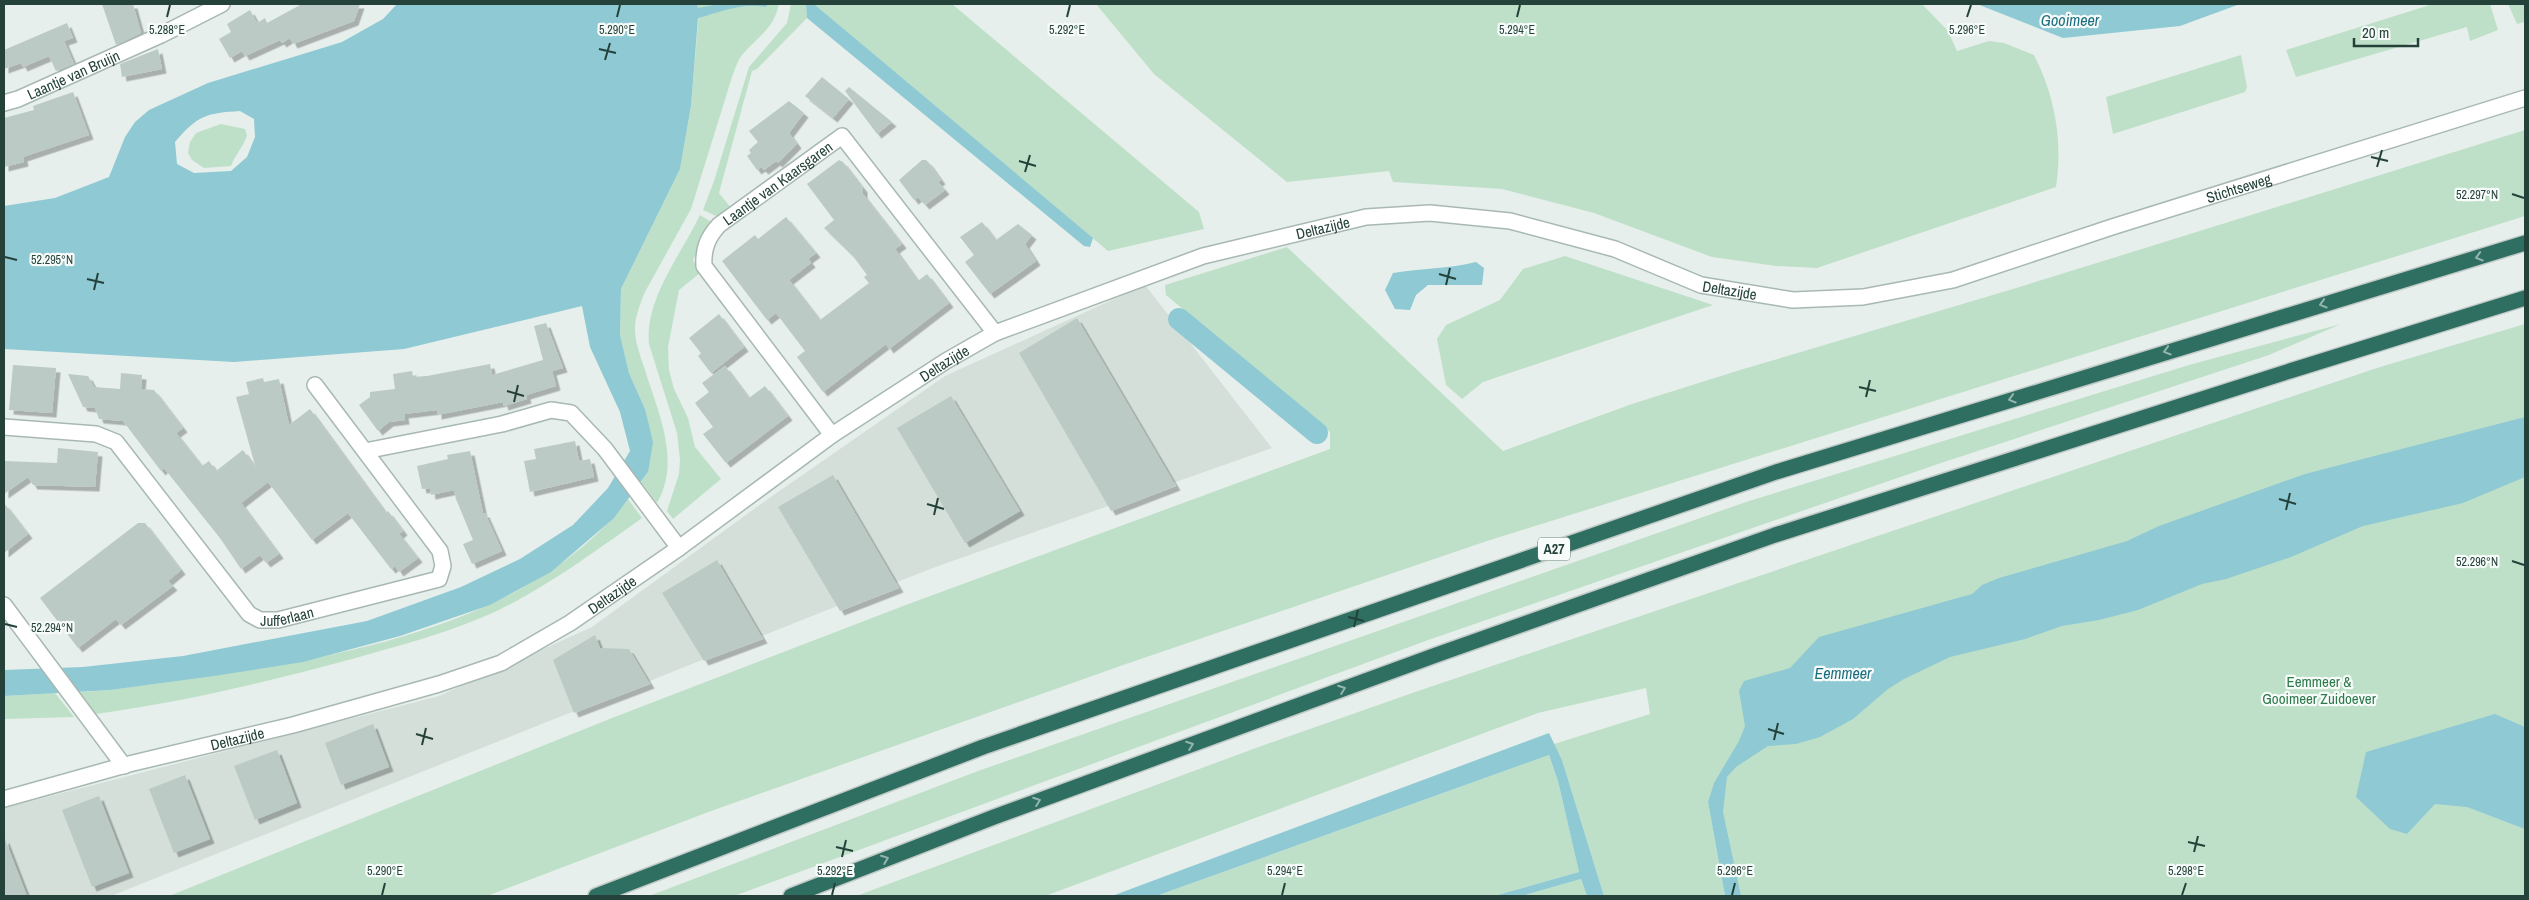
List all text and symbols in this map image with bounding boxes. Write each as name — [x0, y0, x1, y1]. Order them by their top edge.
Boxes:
water label: Gooimeer — [2041, 9, 2100, 31]
scale bar — [2354, 15, 2418, 47]
text: 5.288°E — [149, 22, 185, 38]
text: 5.290°E — [599, 22, 635, 38]
text: 5.292°E — [1049, 22, 1085, 38]
text: 5.294°E — [1499, 22, 1535, 38]
text: 5.296°E — [1949, 22, 1985, 38]
text: 20 m — [2362, 22, 2389, 43]
street label: Laantje van Bruijn — [24, 44, 123, 104]
street label: Laantje van Kaarsgaren — [718, 136, 836, 230]
street label: Stichtseweg — [2203, 167, 2274, 207]
text: 52.297°N — [2456, 187, 2498, 203]
street label: Deltazijde — [1294, 211, 1352, 244]
text: 52.295°N — [31, 252, 73, 268]
one-way arrow — [2475, 252, 2483, 262]
street label: Deltazijde — [1701, 275, 1759, 304]
one-way arrow — [2319, 299, 2328, 309]
street label: Deltazijde — [915, 340, 973, 386]
one-way arrow — [2164, 346, 2172, 356]
one-way arrow — [2009, 393, 2017, 403]
road number: A27 — [1538, 538, 1570, 560]
text: 52.296°N — [2456, 554, 2498, 570]
street label: Deltazijde — [583, 570, 640, 618]
street label: Jufferlaan — [260, 601, 316, 631]
text: 52.294°N — [31, 620, 73, 636]
water label: Eemmeer — [1815, 662, 1872, 684]
park label: Eemmeer & Gooimeer Zuidoever — [2262, 671, 2376, 709]
one-way arrow — [1337, 685, 1346, 695]
street label: Deltazijde — [208, 722, 266, 755]
one-way arrow — [1185, 741, 1193, 751]
one-way arrow — [1032, 797, 1041, 807]
one-way arrow — [880, 855, 889, 865]
text: 5.290°E — [367, 863, 403, 879]
text: 5.292°E — [817, 863, 853, 879]
text: 5.294°E — [1267, 863, 1303, 879]
text: 5.296°E — [1717, 863, 1753, 879]
text: 5.298°E — [2168, 863, 2204, 879]

